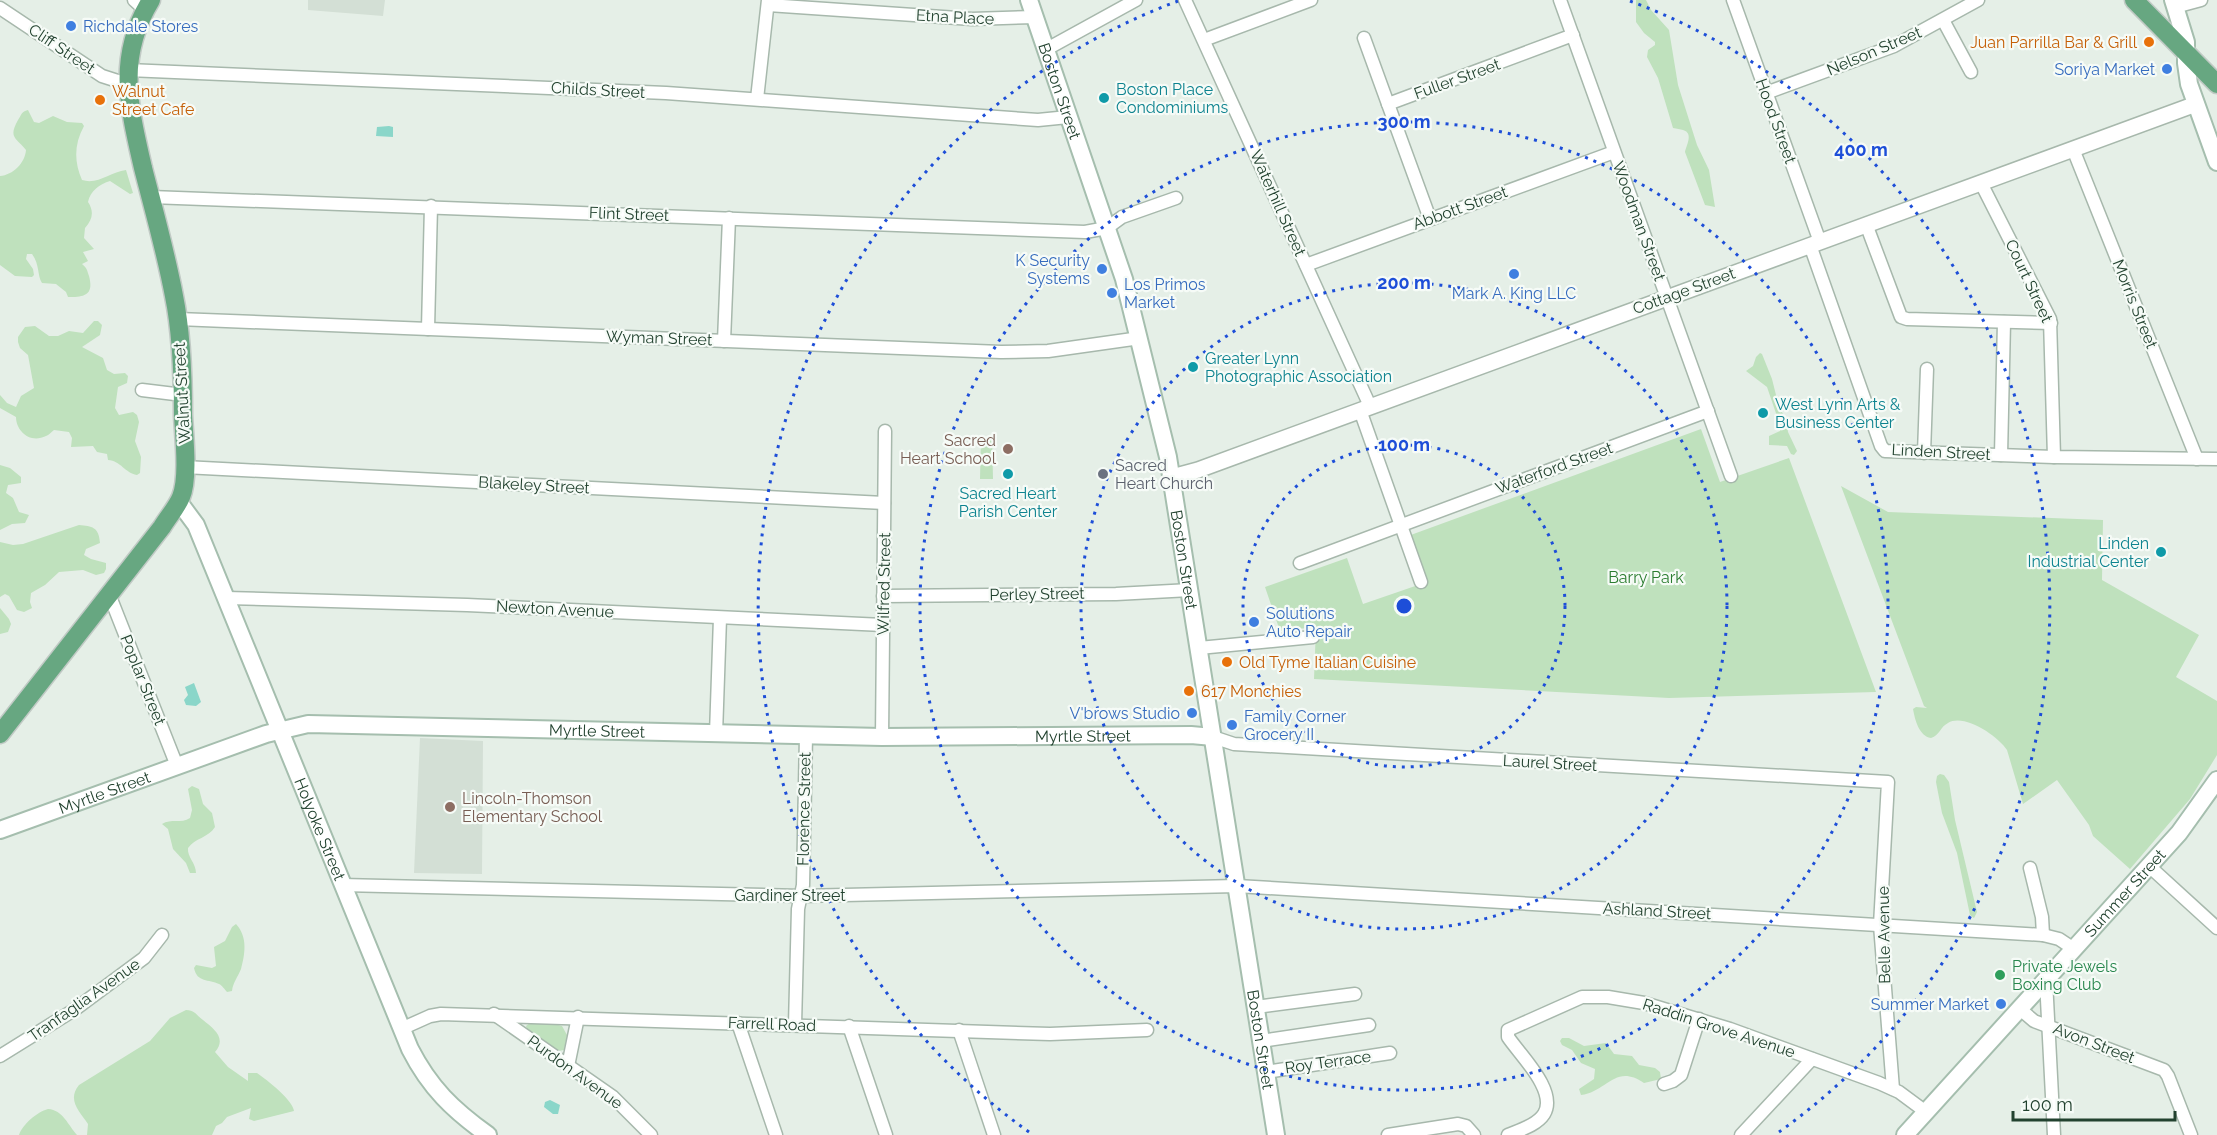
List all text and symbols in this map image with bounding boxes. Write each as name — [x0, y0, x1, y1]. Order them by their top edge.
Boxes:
street label: Etna Place — [915, 5, 995, 29]
place label: Richdale Stores — [83, 17, 199, 36]
marker: Richdale Stores — [64, 19, 78, 33]
street label: Cliff Street — [25, 20, 99, 79]
street label: Nelson Street — [1824, 22, 1925, 79]
place label: Juan Parrilla Bar & Grill — [1970, 33, 2138, 52]
marker: Juan Parrilla Bar & Grill — [2142, 35, 2156, 49]
street label: Boston Street — [1035, 40, 1085, 142]
street label: Fuller Street — [1411, 54, 1503, 103]
place label: Soriya Market — [2054, 60, 2156, 79]
marker: Soriya Market — [2160, 62, 2174, 76]
street label: Hood Street — [1752, 76, 1800, 167]
street label: Childs Street — [550, 78, 646, 102]
place label: Boston Place Condominiums — [1116, 80, 1229, 117]
place label: Walnut Street Cafe — [112, 82, 194, 119]
marker: Boston Place Condominiums — [1097, 91, 1111, 105]
marker: Walnut Street Cafe — [93, 93, 107, 107]
text: 300 m — [1377, 111, 1431, 132]
text: 400 m — [1834, 139, 1888, 160]
street label: Waterhill Street — [1246, 147, 1310, 260]
street label: Woodman Street — [1609, 159, 1670, 284]
street label: Abbott Street — [1410, 182, 1510, 234]
street label: Flint Street — [589, 203, 670, 225]
street label: Court Street — [2001, 236, 2057, 326]
place label: K Security Systems — [1015, 251, 1090, 288]
street label: Morris Street — [2109, 257, 2162, 352]
marker: K Security Systems — [1095, 262, 1109, 276]
street label: Cottage Street — [1630, 263, 1738, 318]
marker: Mark A. King LLC — [1507, 267, 1521, 281]
text: 200 m — [1377, 272, 1431, 293]
place label: Los Primos Market — [1124, 275, 1206, 312]
place label: Mark A. King LLC — [1452, 284, 1576, 303]
marker: Los Primos Market — [1105, 286, 1119, 300]
street label: Wyman Street — [605, 327, 713, 349]
street label: Walnut Street — [170, 341, 194, 444]
place label: Greater Lynn Photographic Association — [1205, 349, 1392, 386]
marker: Greater Lynn Photographic Association — [1186, 360, 1200, 374]
place label: West Lynn Arts & Business Center — [1775, 395, 1901, 432]
marker: West Lynn Arts & Business Center — [1756, 406, 1770, 420]
place label: Sacred Heart School — [900, 431, 997, 468]
text: 100 m — [1378, 434, 1430, 455]
street label: Waterford Street — [1493, 438, 1616, 498]
street label: Linden Street — [1891, 440, 1992, 464]
marker: Sacred Heart School — [1001, 442, 1015, 456]
place label: Sacred Heart Church — [1115, 456, 1213, 493]
marker: Sacred Heart Parish Center — [1001, 467, 1015, 481]
marker: Sacred Heart Church — [1096, 467, 1110, 481]
street label: Blakeley Street — [478, 473, 591, 497]
place label: Sacred Heart Parish Center — [959, 484, 1058, 521]
street label: Boston Street — [1167, 508, 1202, 611]
street label: Wilfred Street — [874, 532, 894, 636]
place label: Linden Industrial Center — [2028, 534, 2149, 571]
marker: Linden Industrial Center — [2154, 545, 2168, 559]
park label: Barry Park — [1608, 568, 1684, 587]
street label: Perley Street — [989, 584, 1085, 604]
street label: Newton Avenue — [495, 596, 615, 622]
centre of rings — [1394, 596, 1414, 616]
place label: Solutions Auto Repair — [1266, 604, 1353, 641]
marker: Solutions Auto Repair — [1247, 615, 1261, 629]
street label: Poplar Street — [116, 632, 170, 729]
place label: Old Tyme Italian Cuisine — [1239, 653, 1416, 672]
marker: Old Tyme Italian Cuisine — [1220, 655, 1234, 669]
place label: 617 Monchies — [1201, 682, 1302, 701]
marker: 617 Monchies — [1182, 684, 1196, 698]
place label: V'brows Studio — [1070, 704, 1180, 723]
marker: V'brows Studio — [1185, 706, 1199, 720]
place label: Family Corner Grocery II — [1244, 707, 1347, 744]
marker: Family Corner Grocery II — [1225, 718, 1239, 732]
street label: Myrtle Street — [549, 720, 646, 741]
street label: Myrtle Street — [1035, 726, 1132, 746]
street label: Florence Street — [794, 751, 815, 866]
street label: Laurel Street — [1502, 751, 1598, 775]
street label: Myrtle Street — [56, 767, 153, 818]
street label: Holyoke Street — [291, 775, 350, 884]
place label: Lincoln-Thomson Elementary School — [462, 789, 603, 826]
marker: Lincoln-Thomson Elementary School — [443, 800, 457, 814]
street label: Summer Street — [2080, 845, 2170, 941]
street label: Gardiner Street — [734, 886, 846, 905]
street label: Belle Avenue — [1874, 886, 1894, 984]
street label: Ashland Street — [1602, 899, 1712, 923]
street label: Tranfaglia Avenue — [24, 954, 144, 1046]
place label: Private Jewels Boxing Club — [2012, 957, 2117, 994]
marker: Private Jewels Boxing Club — [1993, 968, 2007, 982]
street label: Boston Street — [1244, 988, 1278, 1091]
street label: Raddin Grove Avenue — [1640, 994, 1798, 1062]
place label: Summer Market — [1871, 995, 1990, 1014]
marker: Summer Market — [1994, 997, 2008, 1011]
street label: Farrell Road — [728, 1013, 816, 1035]
street label: Avon Street — [2051, 1019, 2138, 1067]
street label: Purdon Avenue — [524, 1031, 626, 1113]
street label: Roy Terrace — [1284, 1047, 1372, 1077]
scale bar — [2013, 1084, 2175, 1122]
text: 100 m — [2022, 1094, 2073, 1115]

